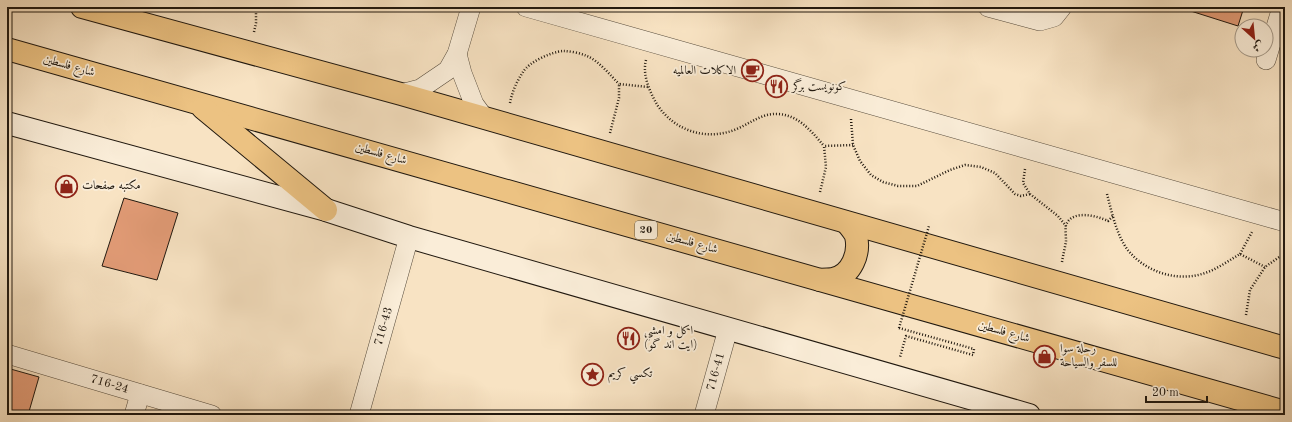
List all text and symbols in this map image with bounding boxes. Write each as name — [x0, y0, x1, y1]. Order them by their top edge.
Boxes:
north arrow — [1234, 18, 1274, 58]
text: ش — [1250, 38, 1265, 53]
street label: شارع فلسطين — [41, 53, 96, 83]
cafe icon: الاكلات العالميه — [739, 58, 765, 84]
place label: الاكلات العالميه — [673, 64, 736, 77]
restaurant icon: كونويست برگر — [764, 74, 790, 100]
place label: كونويست برگر — [790, 78, 846, 94]
street label: شارع فلسطين — [353, 141, 408, 171]
shop icon: مكتبه صفحات — [54, 173, 80, 199]
place label: مكتبه صفحات — [82, 179, 141, 192]
road number: 20 — [635, 221, 657, 239]
street label: شارع فلسطين — [664, 230, 719, 260]
street label: 716-43 — [373, 306, 395, 347]
street label: شارع فلسطين — [976, 319, 1031, 349]
place label: اكل و امشي (ايت اند گو) — [644, 324, 698, 352]
restaurant icon: اكل و امشي (ايت اند گو) — [616, 325, 642, 351]
shop icon: رحلة سوا للسفر والسياحة — [1031, 343, 1057, 369]
place label: رحلة سوا للسفر والسياحة — [1060, 343, 1117, 370]
street label: 716-41 — [705, 351, 727, 392]
place icon: تكسي كريم — [579, 361, 605, 387]
place label: تكسي كريم — [608, 366, 653, 384]
street label: 716-24 — [89, 373, 130, 396]
scale bar — [1146, 378, 1207, 404]
text: 20 m — [1152, 387, 1179, 399]

